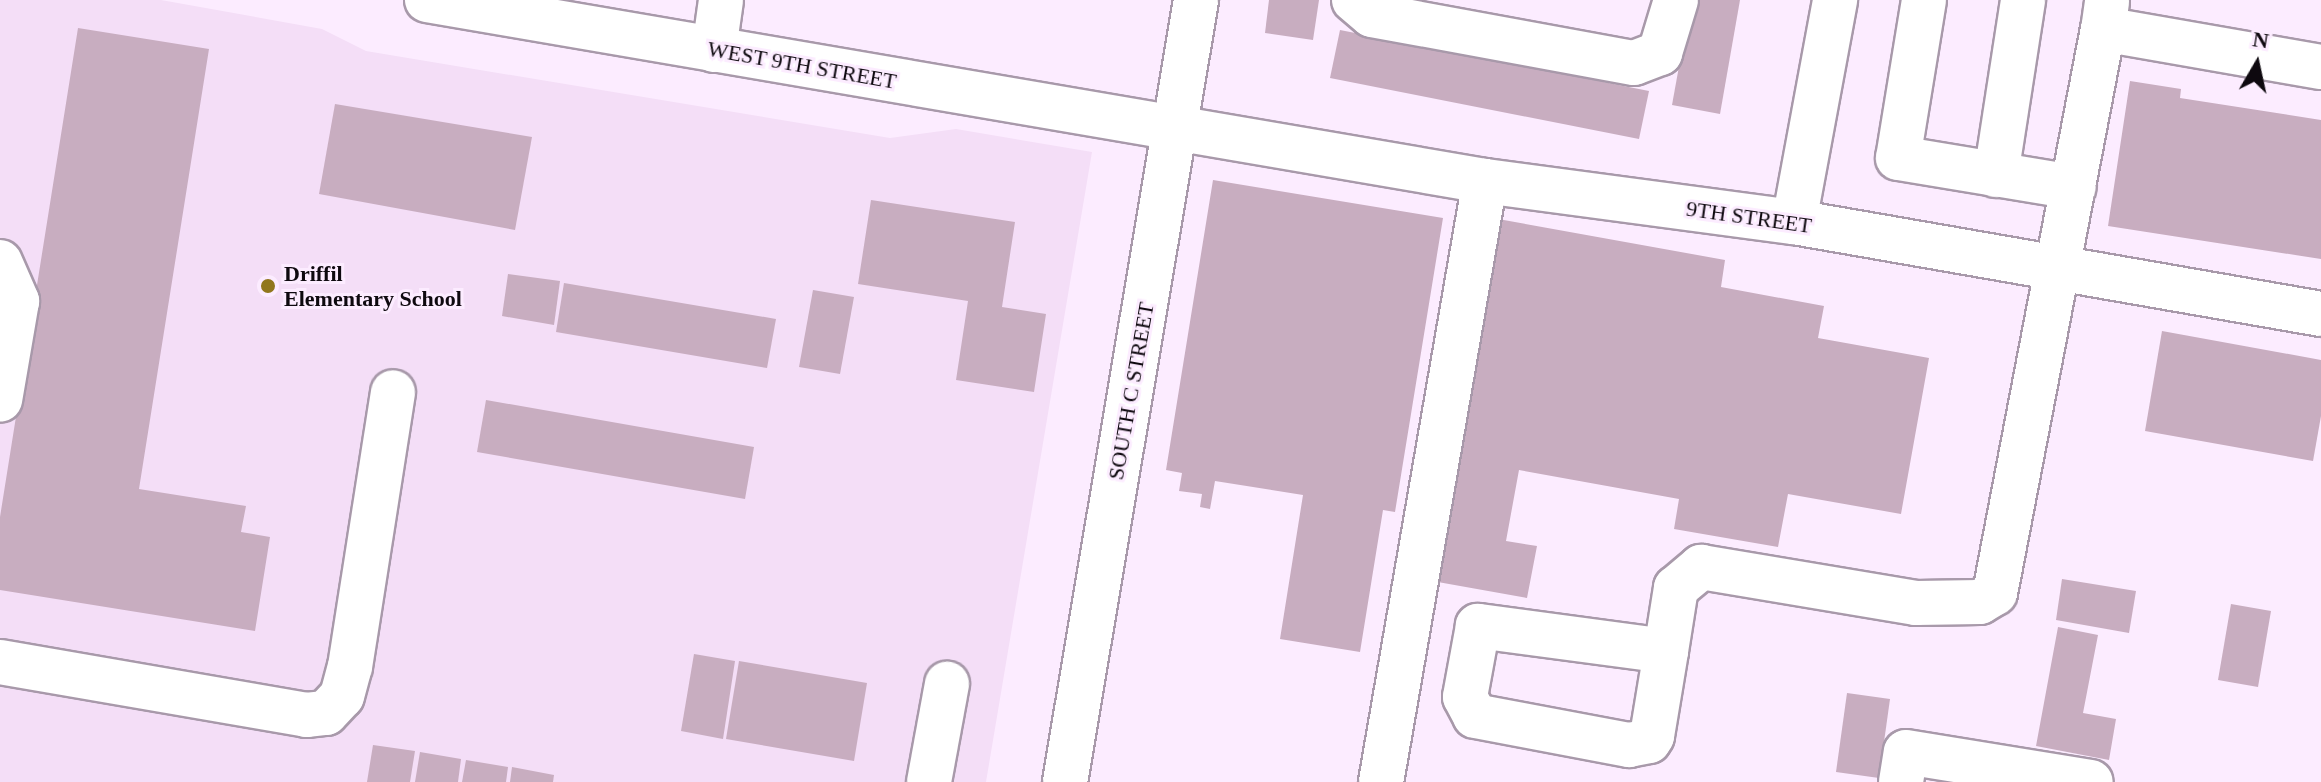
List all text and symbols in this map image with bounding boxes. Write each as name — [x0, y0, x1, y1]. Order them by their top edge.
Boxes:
north arrow — [2217, 24, 2297, 104]
text: N — [2251, 26, 2271, 53]
street label: WEST 9TH STREET — [705, 35, 899, 95]
street label: 9TH STREET — [1685, 195, 1813, 239]
place label: Driffil Elementary School — [284, 260, 462, 312]
marker: Driffil Elementary School — [259, 277, 277, 295]
street label: SOUTH C STREET — [1102, 300, 1160, 482]

